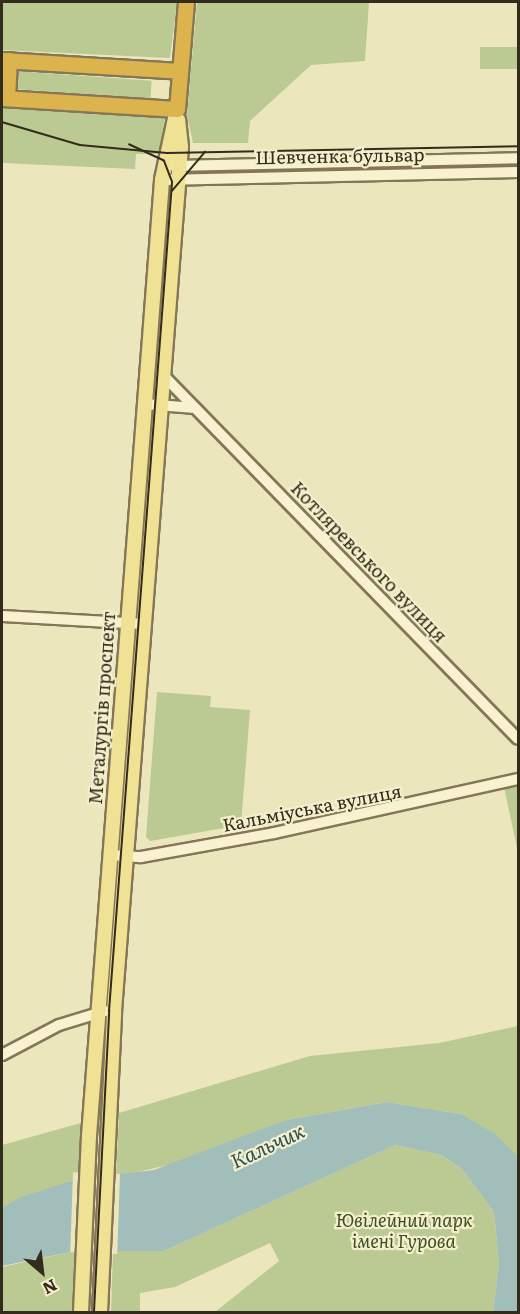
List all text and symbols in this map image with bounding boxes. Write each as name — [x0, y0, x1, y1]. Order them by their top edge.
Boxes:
street label: Шевченка бульвар — [255, 144, 425, 168]
street label: Котляревського вулиця — [287, 477, 451, 647]
street label: Металургів проспект — [84, 611, 120, 805]
street label: Кальміуська вулиця — [221, 780, 403, 836]
water label: Кальчик — [226, 1118, 308, 1172]
park label: Ювілейний парк імені Гурова — [335, 1210, 473, 1252]
north arrow — [12, 1242, 72, 1302]
text: N — [39, 1274, 62, 1302]

